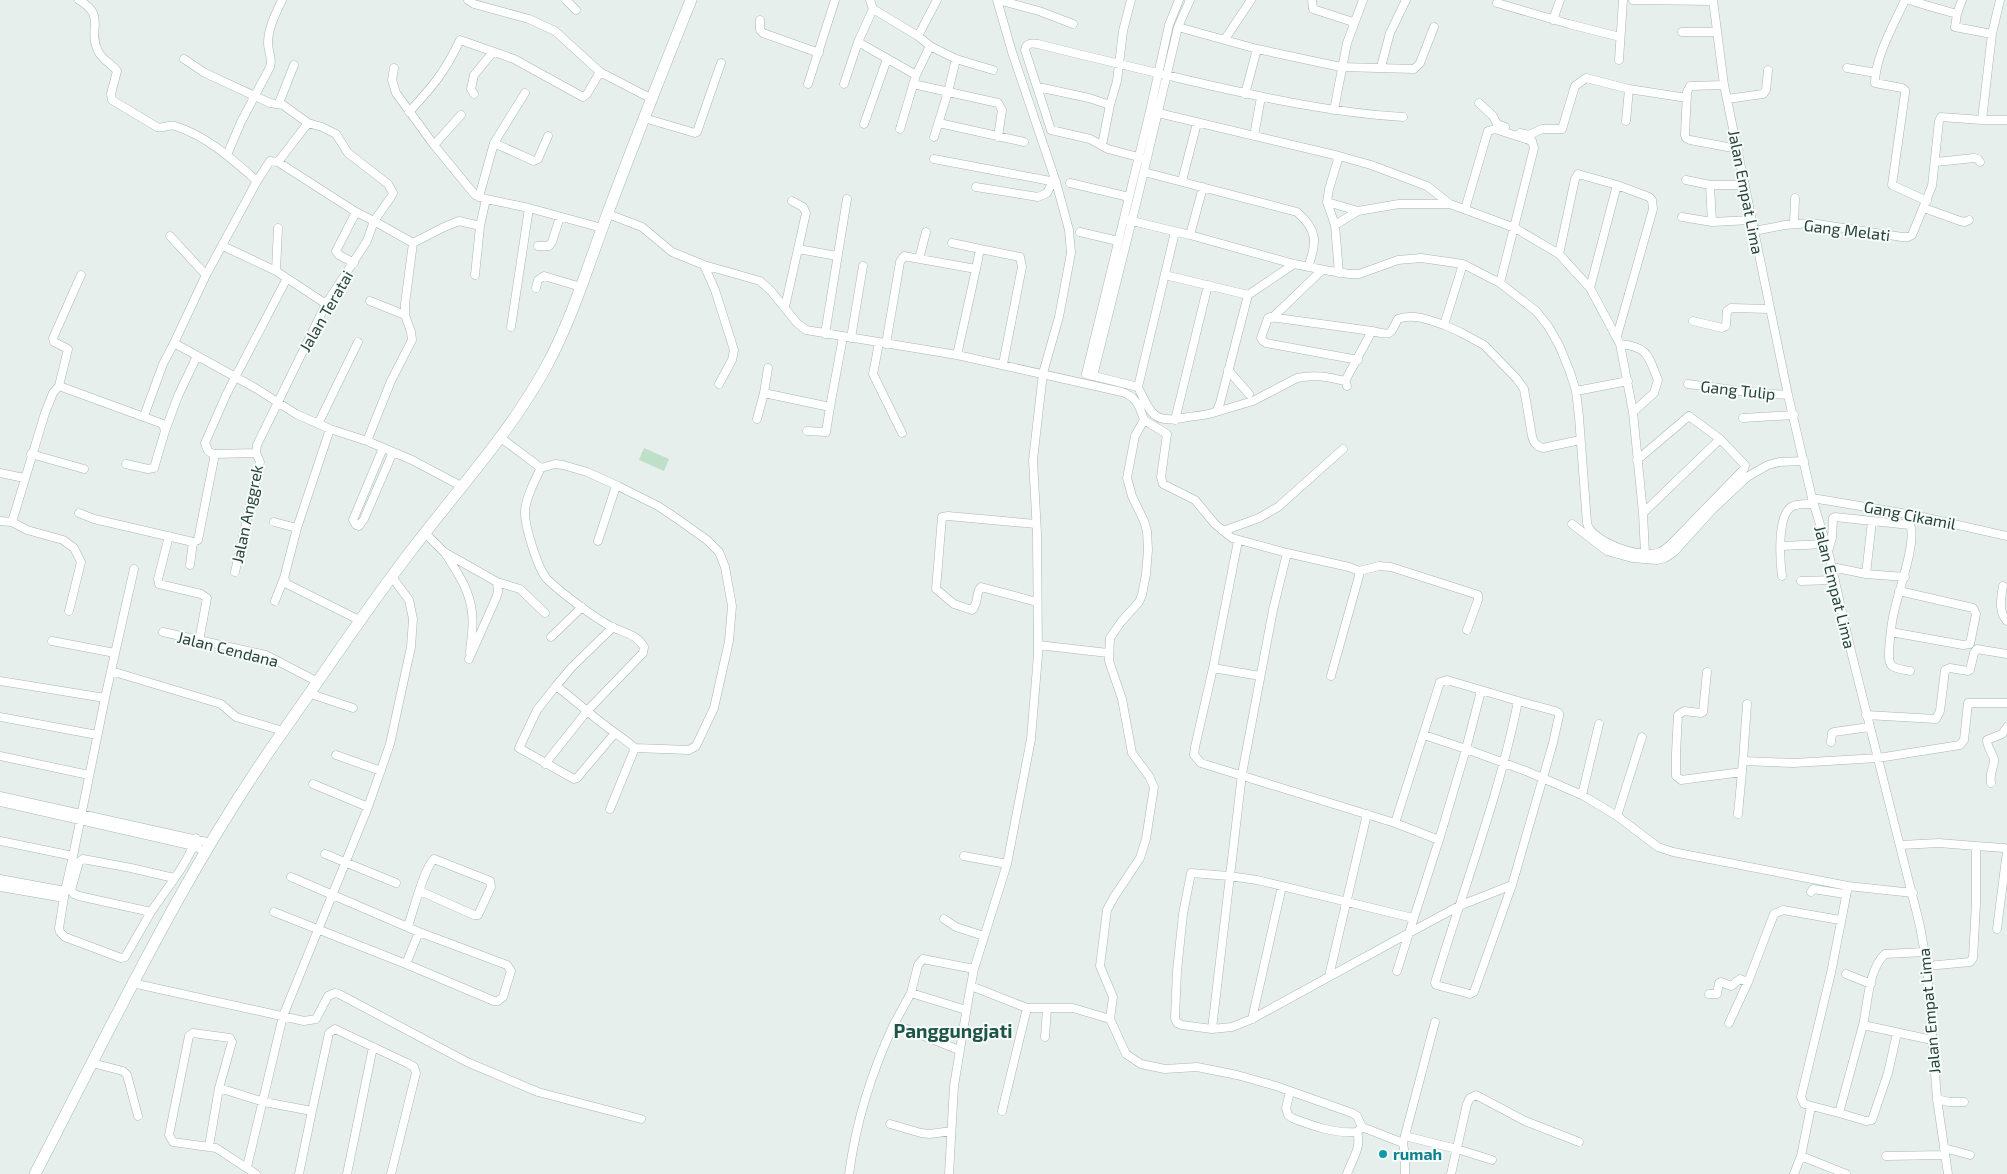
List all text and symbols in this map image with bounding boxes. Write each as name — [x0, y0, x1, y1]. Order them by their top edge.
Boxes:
street label: Jalan Empat Lima — [1725, 128, 1768, 256]
street label: Gang Melati — [1803, 215, 1891, 244]
street label: Jalan Teratai — [295, 267, 356, 355]
street label: Gang Tulip — [1700, 376, 1776, 403]
street label: Jalan Anggrek — [227, 463, 266, 565]
street label: Gang Cikamil — [1862, 496, 1958, 533]
street label: Jalan Empat Lima — [1811, 523, 1860, 650]
street label: Jalan Cendana — [176, 627, 281, 670]
street label: Jalan Empat Lima — [1914, 947, 1943, 1075]
district label: Panggungjati — [894, 1019, 1012, 1042]
place label: rumah — [1393, 1144, 1442, 1163]
marker: rumah — [1377, 1148, 1389, 1160]

